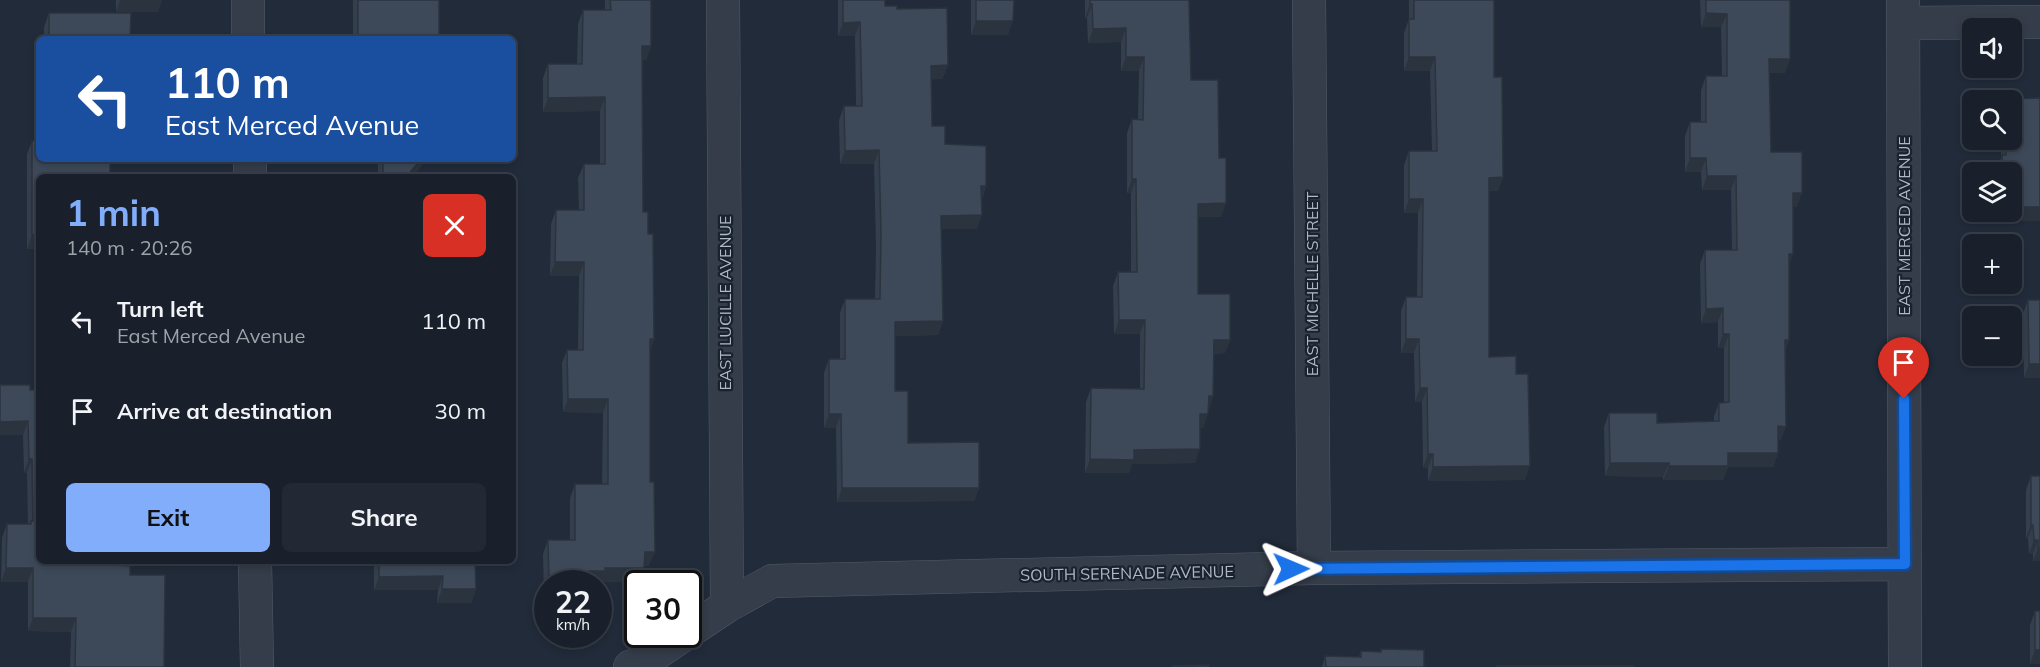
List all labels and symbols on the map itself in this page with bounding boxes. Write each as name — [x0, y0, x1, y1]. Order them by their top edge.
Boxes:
street label: EAST MERCED AVENUE — [1894, 136, 1914, 316]
street label: EAST MICHELLE STREET — [1302, 191, 1322, 376]
street label: EAST LUCILLE AVENUE — [715, 216, 735, 391]
pin — [1878, 337, 1929, 399]
position arrow — [1259, 537, 1323, 601]
street label: SOUTH SERENADE AVENUE — [1020, 561, 1234, 585]
speed limit sign: 30 — [624, 570, 702, 648]

